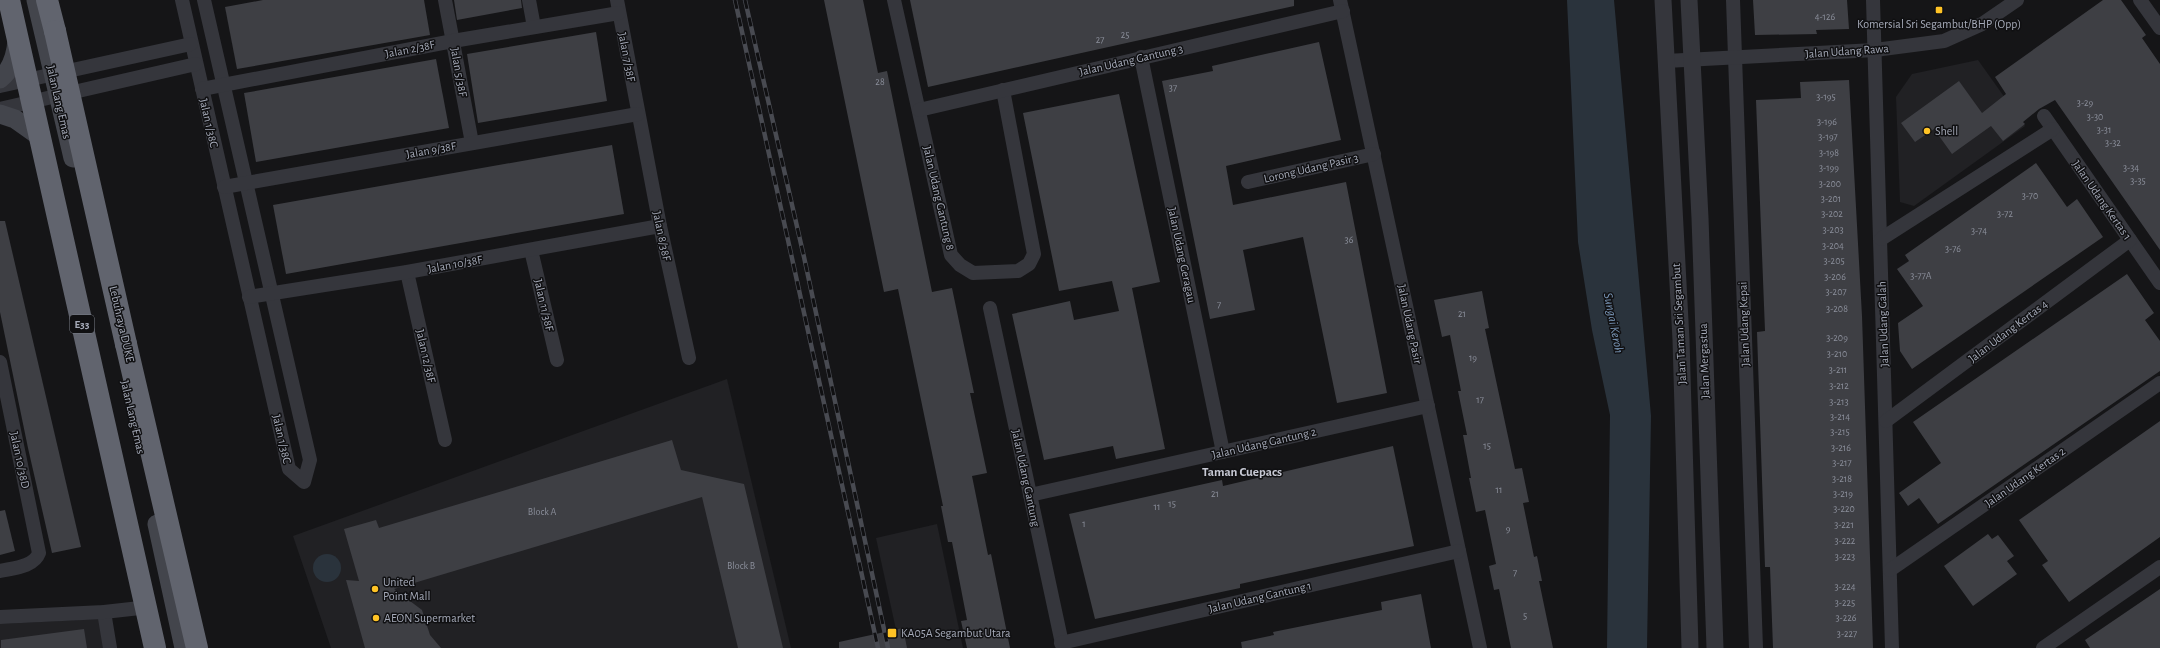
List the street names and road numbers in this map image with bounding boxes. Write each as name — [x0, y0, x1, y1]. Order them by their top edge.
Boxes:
street label: Jalan 7/38F — [616, 31, 638, 83]
street label: Jalan 2/38F — [384, 38, 437, 60]
street label: Jalan Udang Gantung 3 — [1078, 42, 1184, 78]
street label: Jalan Udang Rawa — [1805, 42, 1890, 60]
street label: Jalan 5/38F — [449, 46, 469, 98]
street label: Jalan Lang Emas — [45, 64, 73, 140]
street label: Jalan 1/38C — [198, 97, 220, 149]
street label: Jalan 9/38F — [405, 140, 458, 160]
street label: Jalan Udang Gantung 8 — [921, 145, 957, 252]
street label: Lorong Udang Pasir 3 — [1263, 151, 1359, 185]
street label: Jalan Udang Kertas 1 — [2070, 158, 2134, 242]
street label: Jalan Udang Geragau — [1166, 206, 1198, 304]
street label: Jalan 8/38F — [651, 210, 673, 263]
street label: Jalan 10/38F — [427, 253, 484, 275]
street label: Jalan Taman Sri Segambut — [1670, 263, 1688, 385]
street label: Jalan 11/38F — [532, 278, 556, 333]
street label: Jalan Udang Kepai — [1737, 281, 1751, 367]
street label: Jalan Udang Galah — [1876, 281, 1890, 367]
street label: Jalan Udang Pasir — [1396, 283, 1424, 365]
street label: Lebuhraya DUKE — [106, 285, 137, 364]
street label: Jalan Udang Kertas 4 — [1966, 297, 2050, 365]
road number: E33 — [70, 315, 94, 333]
street label: Jalan Mergastua — [1697, 323, 1711, 399]
street label: Jalan 12/38F — [414, 328, 438, 385]
street label: Jalan Lang Emas — [119, 379, 147, 455]
street label: Jalan 1/38C — [271, 413, 293, 465]
street label: Jalan Udang Gantung 2 — [1211, 425, 1318, 461]
street label: Jalan Udang Gantung — [1010, 428, 1042, 528]
street label: Jalan 10/38D — [8, 430, 32, 490]
street label: Jalan Udang Kertas 2 — [1983, 444, 2068, 509]
street label: Jalan Udang Gantung 1 — [1207, 579, 1313, 615]

